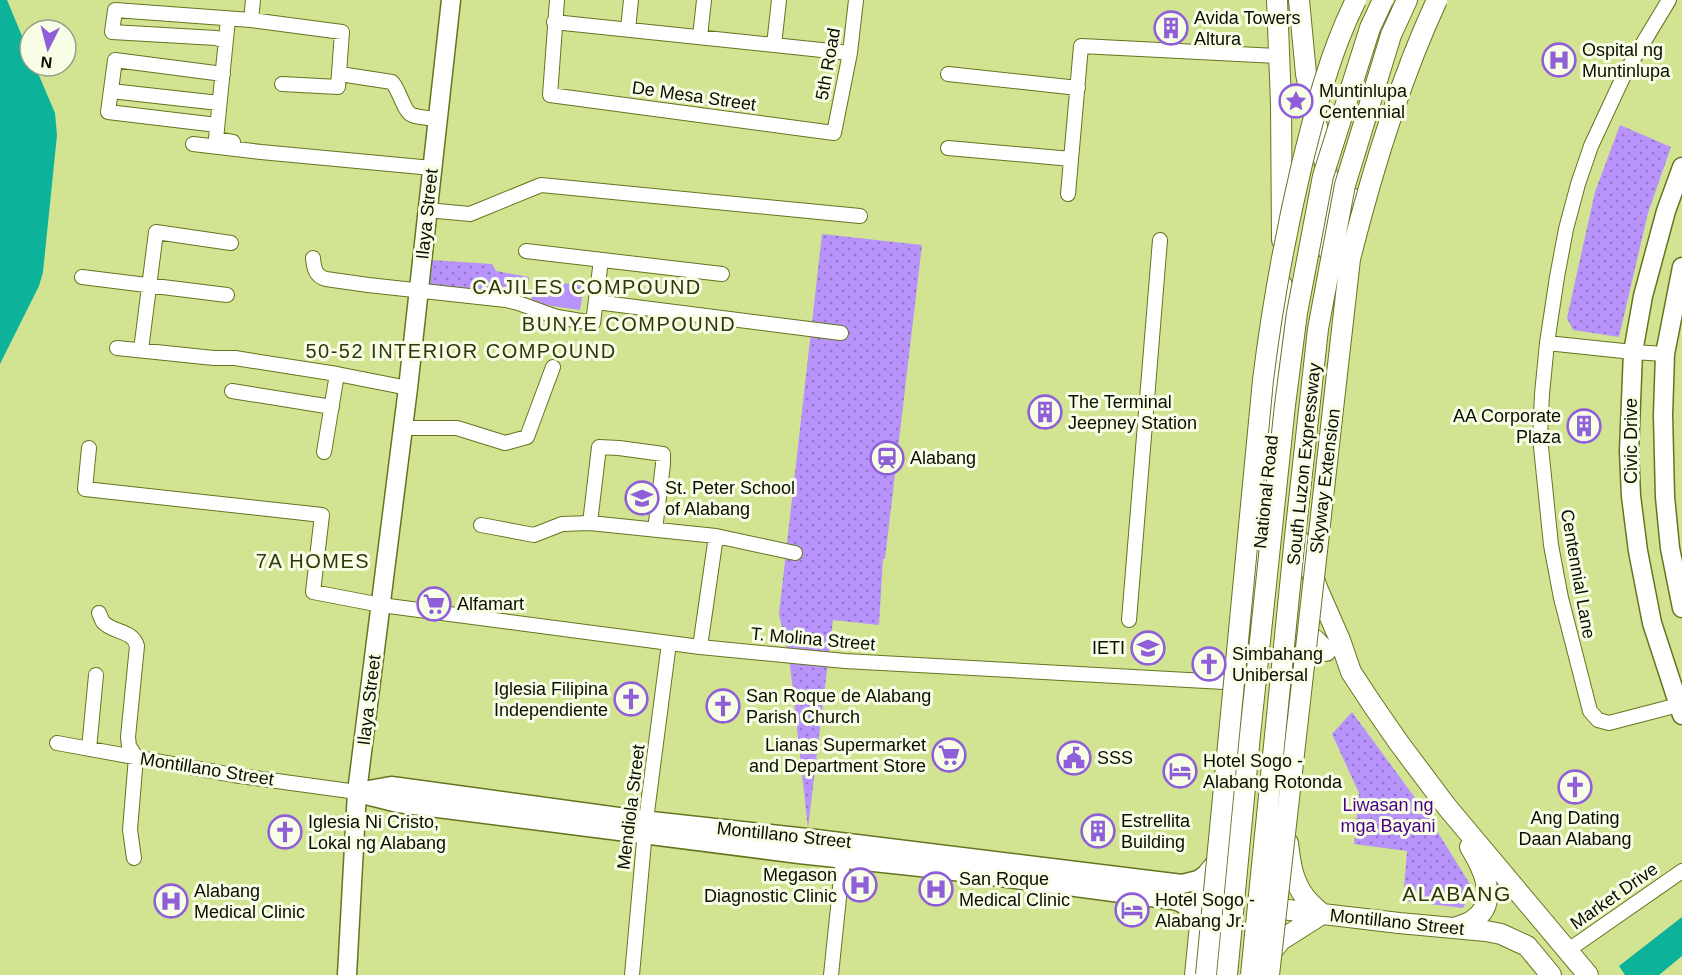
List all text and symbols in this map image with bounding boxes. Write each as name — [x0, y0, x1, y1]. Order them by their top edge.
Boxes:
place label: Avida Towers Altura — [1194, 8, 1300, 49]
building icon: Avida Towers Altura — [1153, 10, 1189, 46]
north arrow — [18, 18, 78, 78]
street label: 5th Road — [812, 26, 844, 102]
place label: Ospital ng Muntinlupa — [1582, 40, 1671, 81]
hospital icon: Ospital ng Muntinlupa — [1541, 42, 1577, 78]
text: N — [40, 53, 53, 71]
street label: De Mesa Street — [631, 77, 757, 115]
place label: Muntinlupa Centennial — [1319, 81, 1408, 122]
place icon: Muntinlupa Centennial — [1278, 83, 1314, 119]
street label: Ilaya Street — [412, 168, 442, 260]
district label: CAJILES COMPOUND — [472, 276, 702, 298]
district label: BUNYE COMPOUND — [522, 313, 736, 335]
district label: 50-52 INTERIOR COMPOUND — [305, 340, 617, 362]
street label: South Luzon Expressway — [1283, 362, 1325, 566]
place label: The Terminal Jeepney Station — [1068, 392, 1197, 433]
building icon: The Terminal Jeepney Station — [1027, 394, 1063, 430]
street label: Civic Drive — [1621, 398, 1641, 484]
place label: AA Corporate Plaza — [1453, 406, 1562, 447]
street label: Skyway Extension — [1306, 407, 1344, 555]
building icon: AA Corporate Plaza — [1566, 408, 1602, 444]
street label: National Road — [1250, 434, 1282, 550]
station icon: Alabang — [869, 440, 905, 476]
place label: Alabang — [910, 448, 976, 468]
place label: St. Peter School of Alabang — [665, 478, 795, 519]
school or university icon: St. Peter School of Alabang — [624, 480, 660, 516]
street label: Centennial Lane — [1557, 508, 1599, 640]
district label: 7A HOMES — [256, 550, 370, 572]
supermarket icon: Alfamart — [416, 586, 452, 622]
place label: Alfamart — [457, 594, 524, 614]
street label: T. Molina Street — [750, 624, 876, 654]
school or university icon: IETI — [1130, 630, 1166, 666]
place label: IETI — [1092, 638, 1125, 658]
place label: Simbahang Unibersal — [1232, 644, 1323, 685]
church icon: Simbahang Unibersal — [1191, 646, 1227, 682]
street label: Ilaya Street — [354, 654, 384, 746]
place label: Iglesia Filipina Independiente — [494, 679, 609, 720]
church icon: Iglesia Filipina Independiente — [613, 681, 649, 717]
place label: San Roque de Alabang Parish Church — [746, 686, 931, 727]
church icon: San Roque de Alabang Parish Church — [705, 688, 741, 724]
place label: Lianas Supermarket and Department Store — [749, 735, 926, 776]
supermarket icon: Lianas Supermarket and Department Store — [931, 737, 967, 773]
public building icon: SSS — [1056, 740, 1092, 776]
street label: Mendiola Street — [613, 743, 649, 871]
place label: SSS — [1097, 748, 1133, 768]
street label: Montillano Street — [139, 749, 275, 789]
place label: Hotel Sogo - Alabang Rotonda — [1203, 751, 1343, 792]
hotel icon: Hotel Sogo - Alabang Rotonda — [1162, 753, 1198, 789]
church icon: Ang Dating Daan Alabang — [1557, 769, 1593, 805]
park label: Liwasan ng mga Bayani — [1340, 795, 1436, 836]
place label: Ang Dating Daan Alabang — [1518, 808, 1632, 849]
place label: Estrellita Building — [1121, 811, 1191, 852]
place label: Iglesia Ni Cristo, Lokal ng Alabang — [308, 812, 446, 853]
building icon: Estrellita Building — [1080, 813, 1116, 849]
church icon: Iglesia Ni Cristo, Lokal ng Alabang — [267, 814, 303, 850]
street label: Montillano Street — [716, 818, 852, 852]
street label: Market Drive — [1566, 859, 1662, 933]
place label: Megason Diagnostic Clinic — [704, 865, 837, 906]
hospital icon: Megason Diagnostic Clinic — [842, 867, 878, 903]
place label: San Roque Medical Clinic — [959, 869, 1070, 910]
hospital icon: San Roque Medical Clinic — [918, 871, 954, 907]
place label: Alabang Medical Clinic — [194, 881, 305, 922]
district label: ALABANG — [1402, 882, 1512, 905]
hospital icon: Alabang Medical Clinic — [153, 883, 189, 919]
place label: Hotel Sogo - Alabang Jr. — [1155, 890, 1255, 931]
hotel icon: Hotel Sogo - Alabang Jr. — [1114, 892, 1150, 928]
street label: Montillano Street — [1329, 905, 1465, 939]

